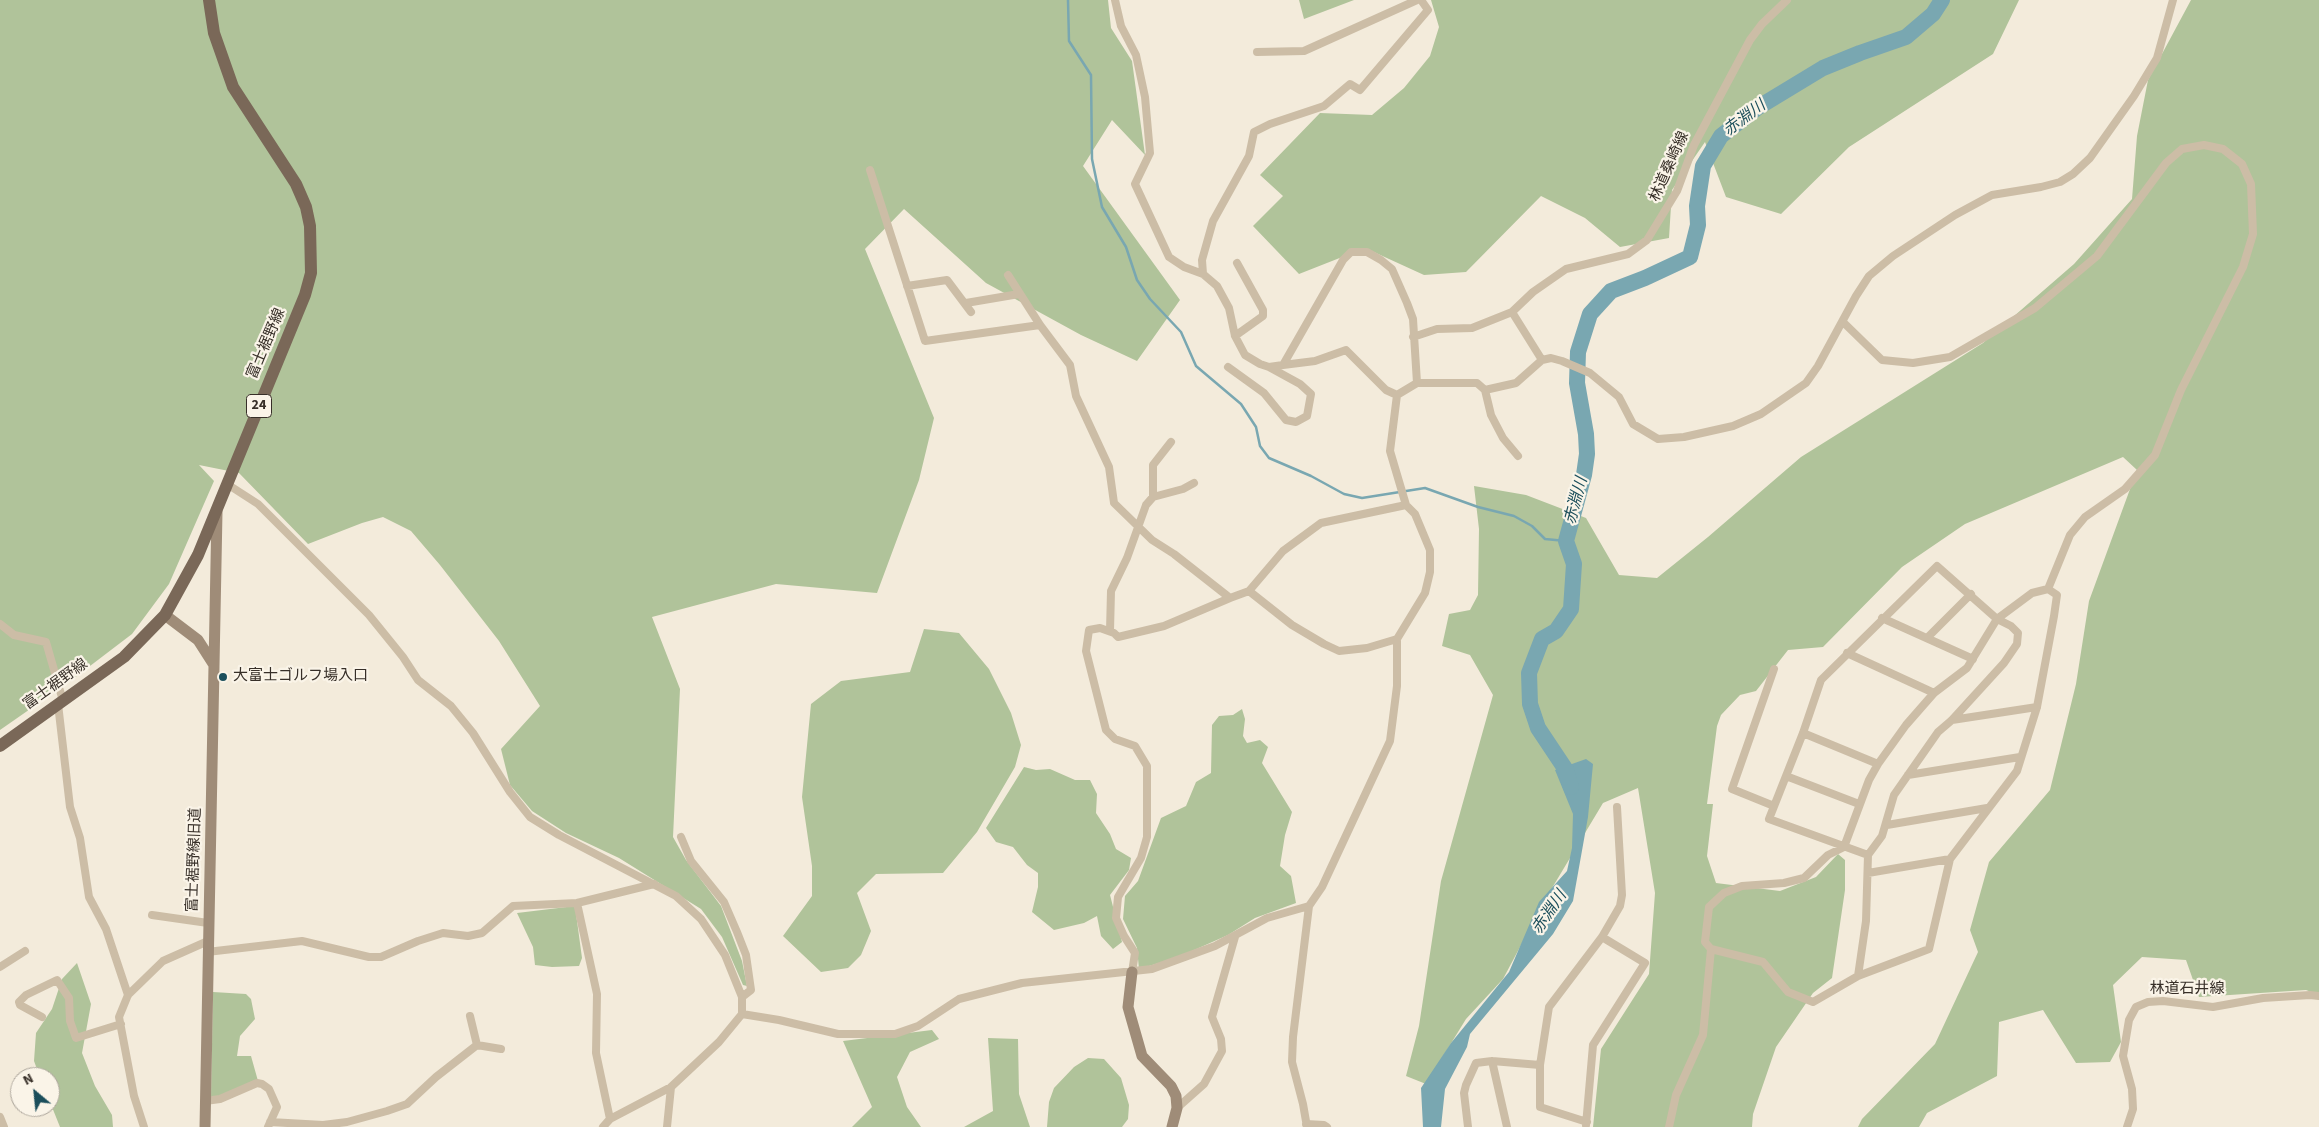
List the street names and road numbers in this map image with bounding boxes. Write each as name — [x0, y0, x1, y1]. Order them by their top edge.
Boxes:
street label: 林道桑崎線 — [1647, 129, 1693, 205]
street label: 富士裾野線 — [244, 306, 290, 382]
road number: 24 — [246, 394, 272, 418]
street label: 富士裾野線 — [20, 656, 92, 714]
street label: 富士裾野線旧道 — [184, 807, 206, 913]
street label: 林道石井線 — [2150, 981, 2224, 999]

